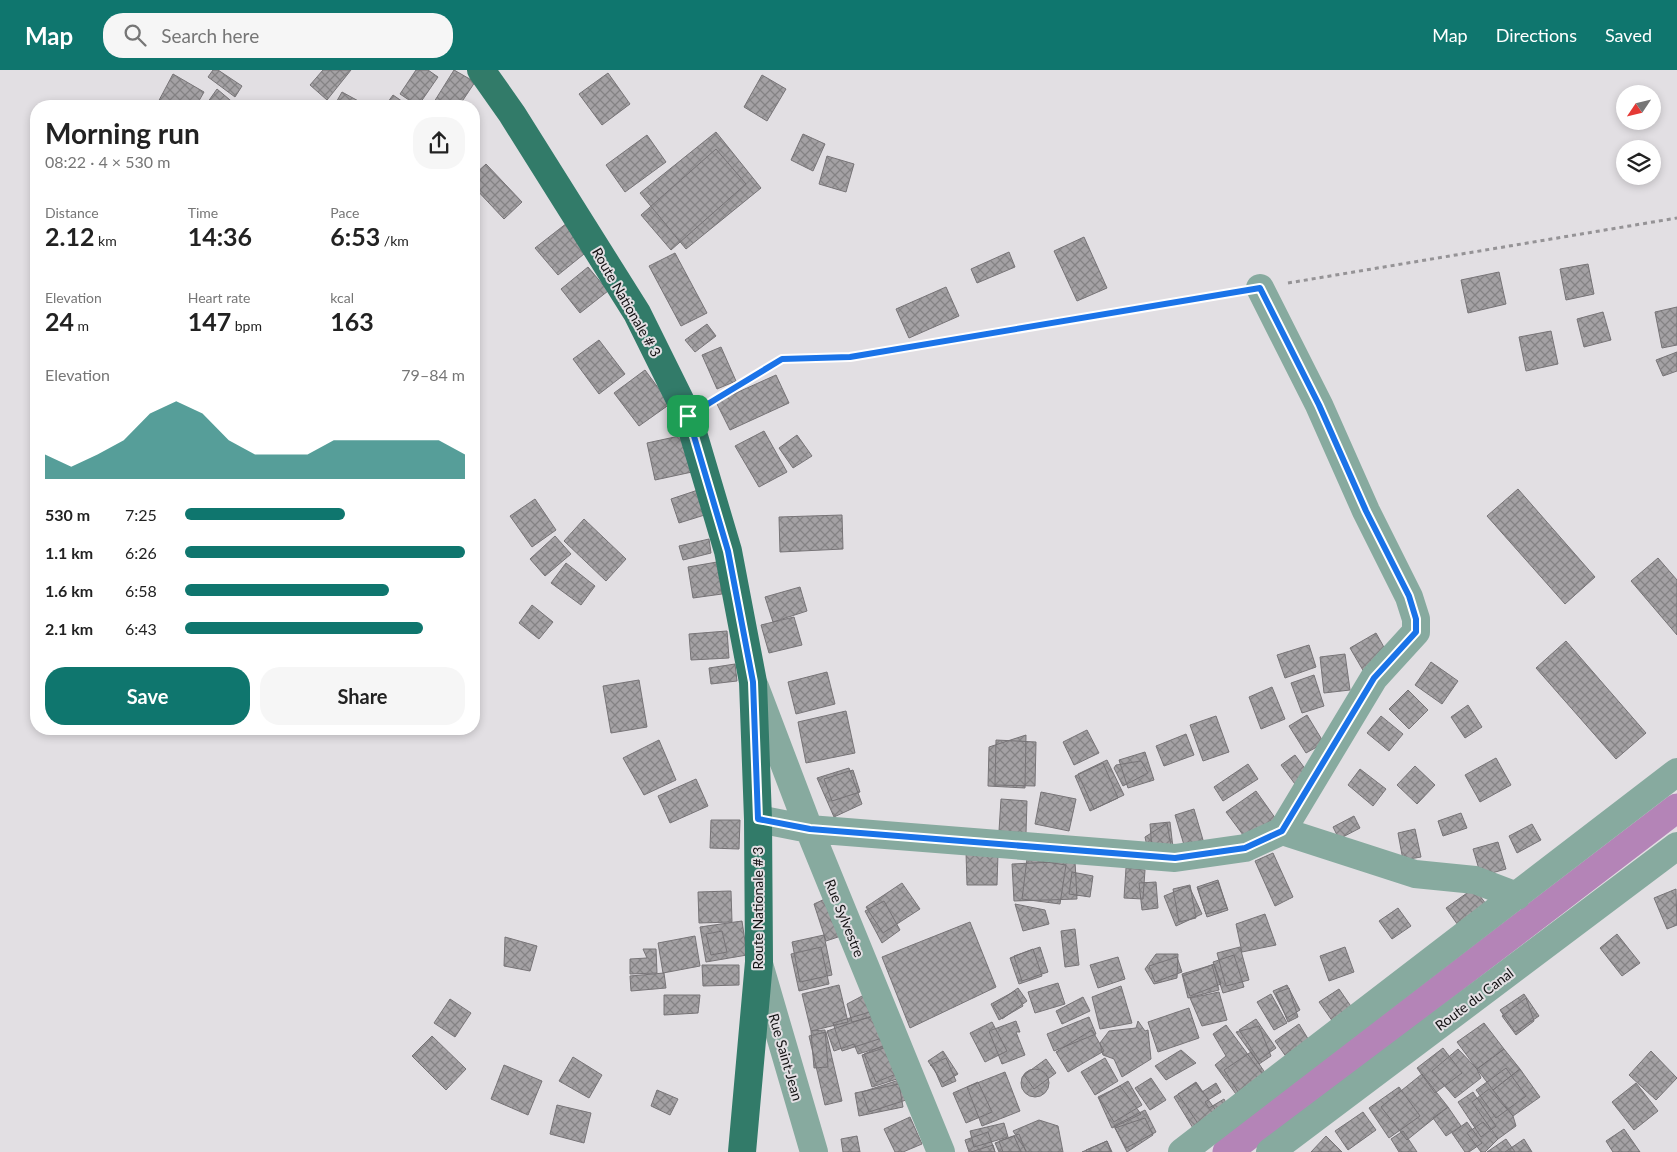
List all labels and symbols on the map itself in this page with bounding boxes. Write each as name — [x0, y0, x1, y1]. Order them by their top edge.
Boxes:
north arrow — [1616, 85, 1661, 130]
street label: Route Nationale # 3 — [589, 245, 665, 359]
pin — [667, 395, 709, 437]
street label: Route Nationale # 3 — [749, 847, 766, 969]
street label: Rue Sylvestre — [822, 876, 868, 960]
street label: Route du Canal — [1431, 964, 1517, 1034]
street label: Rue Saint-Jean — [765, 1011, 807, 1103]

